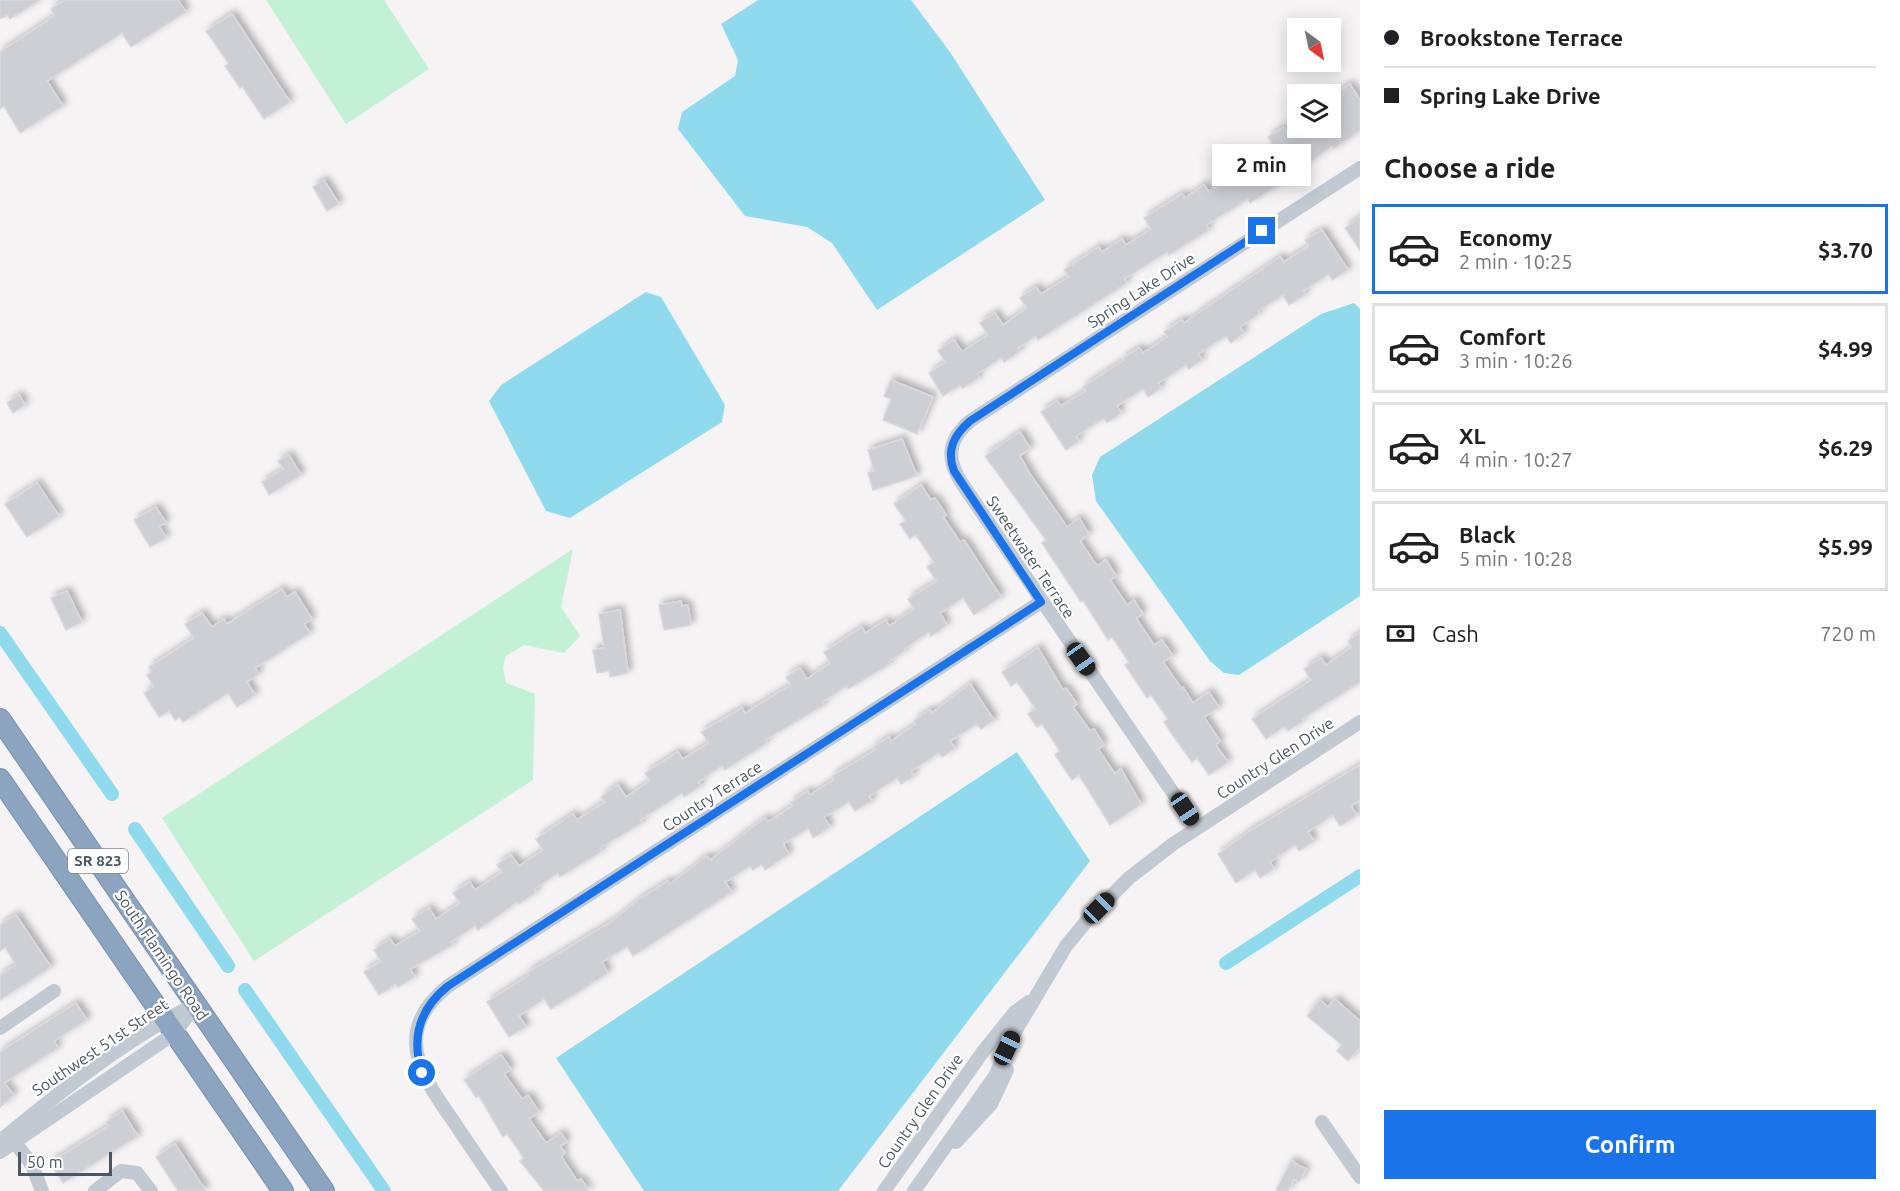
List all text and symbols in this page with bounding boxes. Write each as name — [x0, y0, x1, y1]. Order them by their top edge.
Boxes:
north arrow — [1287, 18, 1341, 72]
map controls — [1287, 18, 1341, 138]
text: Brookstone Terrace — [1420, 25, 1623, 50]
text: Spring Lake Drive — [1420, 83, 1601, 108]
button: layers — [1287, 84, 1341, 138]
callout: 2 min — [1212, 144, 1312, 186]
text: 2 min — [1236, 153, 1287, 176]
text: Choose a ride — [1384, 153, 1556, 183]
route end — [1248, 217, 1275, 244]
icon: car — [1387, 222, 1441, 276]
text: Economy — [1459, 225, 1552, 250]
text: $3.70 — [1818, 237, 1873, 262]
street label: Spring Lake Drive — [1084, 249, 1198, 331]
text: 2 min · 10:25 — [1459, 250, 1573, 273]
icon: car — [1387, 321, 1441, 375]
text: Comfort — [1459, 324, 1546, 349]
text: $4.99 — [1818, 336, 1873, 361]
text: 3 min · 10:26 — [1459, 349, 1573, 372]
icon: car — [1387, 420, 1441, 474]
text: XL — [1459, 423, 1486, 448]
text: $6.29 — [1818, 435, 1873, 460]
text: 4 min · 10:27 — [1459, 448, 1573, 471]
street label: Sweetwater Terrace — [983, 492, 1079, 622]
icon: car — [1387, 519, 1441, 573]
text: Black — [1459, 522, 1516, 547]
text: $5.99 — [1818, 534, 1873, 559]
text: 5 min · 10:28 — [1459, 547, 1573, 570]
icon: cash — [1384, 617, 1417, 650]
text: Cash — [1432, 621, 1479, 646]
text: 720 m — [1820, 622, 1876, 645]
car — [1063, 639, 1099, 679]
street label: Country Glen Drive — [1213, 713, 1337, 803]
street label: Country Terrace — [659, 757, 765, 835]
car — [1167, 789, 1203, 829]
road number: SR 823 — [68, 849, 128, 873]
street label: South Flamingo Road — [112, 887, 212, 1023]
car — [1080, 889, 1118, 927]
street label: Southwest 51st Street — [29, 994, 172, 1099]
car — [991, 1028, 1023, 1068]
street label: Country Glen Drive — [874, 1050, 966, 1172]
route start — [408, 1059, 435, 1086]
button: Confirm — [1384, 1110, 1876, 1179]
scale bar — [18, 1149, 112, 1176]
text: 50 m — [27, 1153, 63, 1171]

